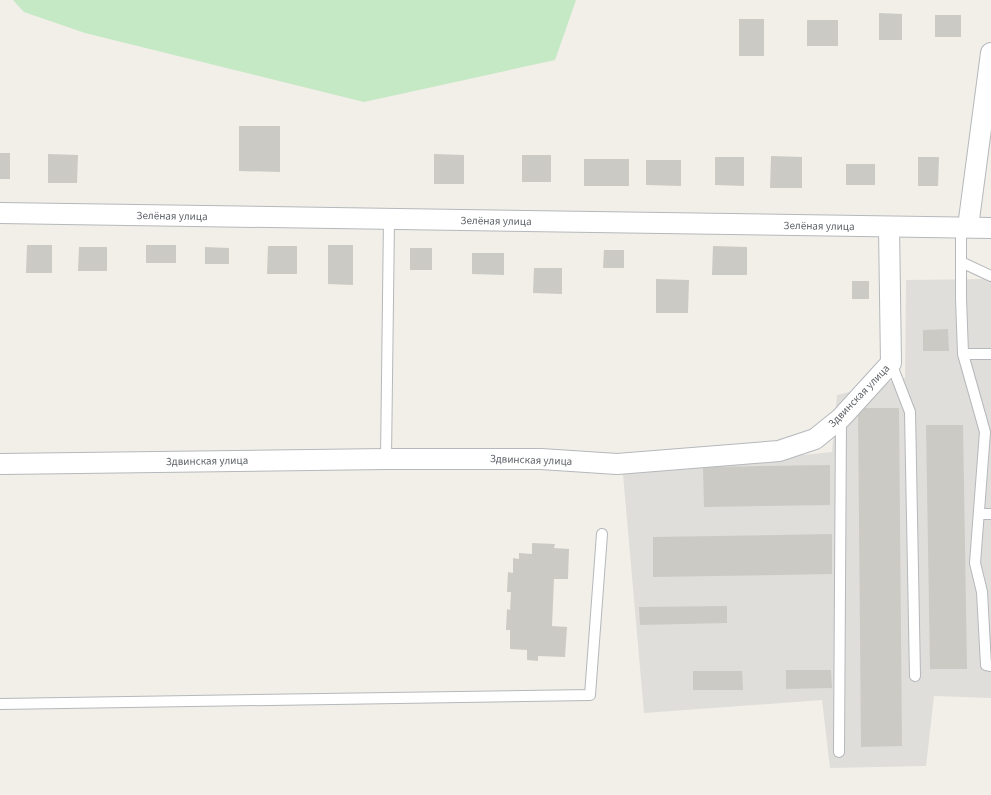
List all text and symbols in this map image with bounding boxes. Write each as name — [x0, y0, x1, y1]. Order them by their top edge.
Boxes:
street label: Зелёная улица — [136, 208, 208, 224]
street label: Зелёная улица — [460, 213, 532, 229]
street label: Зелёная улица — [783, 218, 855, 234]
street label: Здвинская улица — [825, 361, 893, 431]
street label: Здвинская улица — [490, 451, 572, 469]
street label: Здвинская улица — [166, 453, 248, 469]

